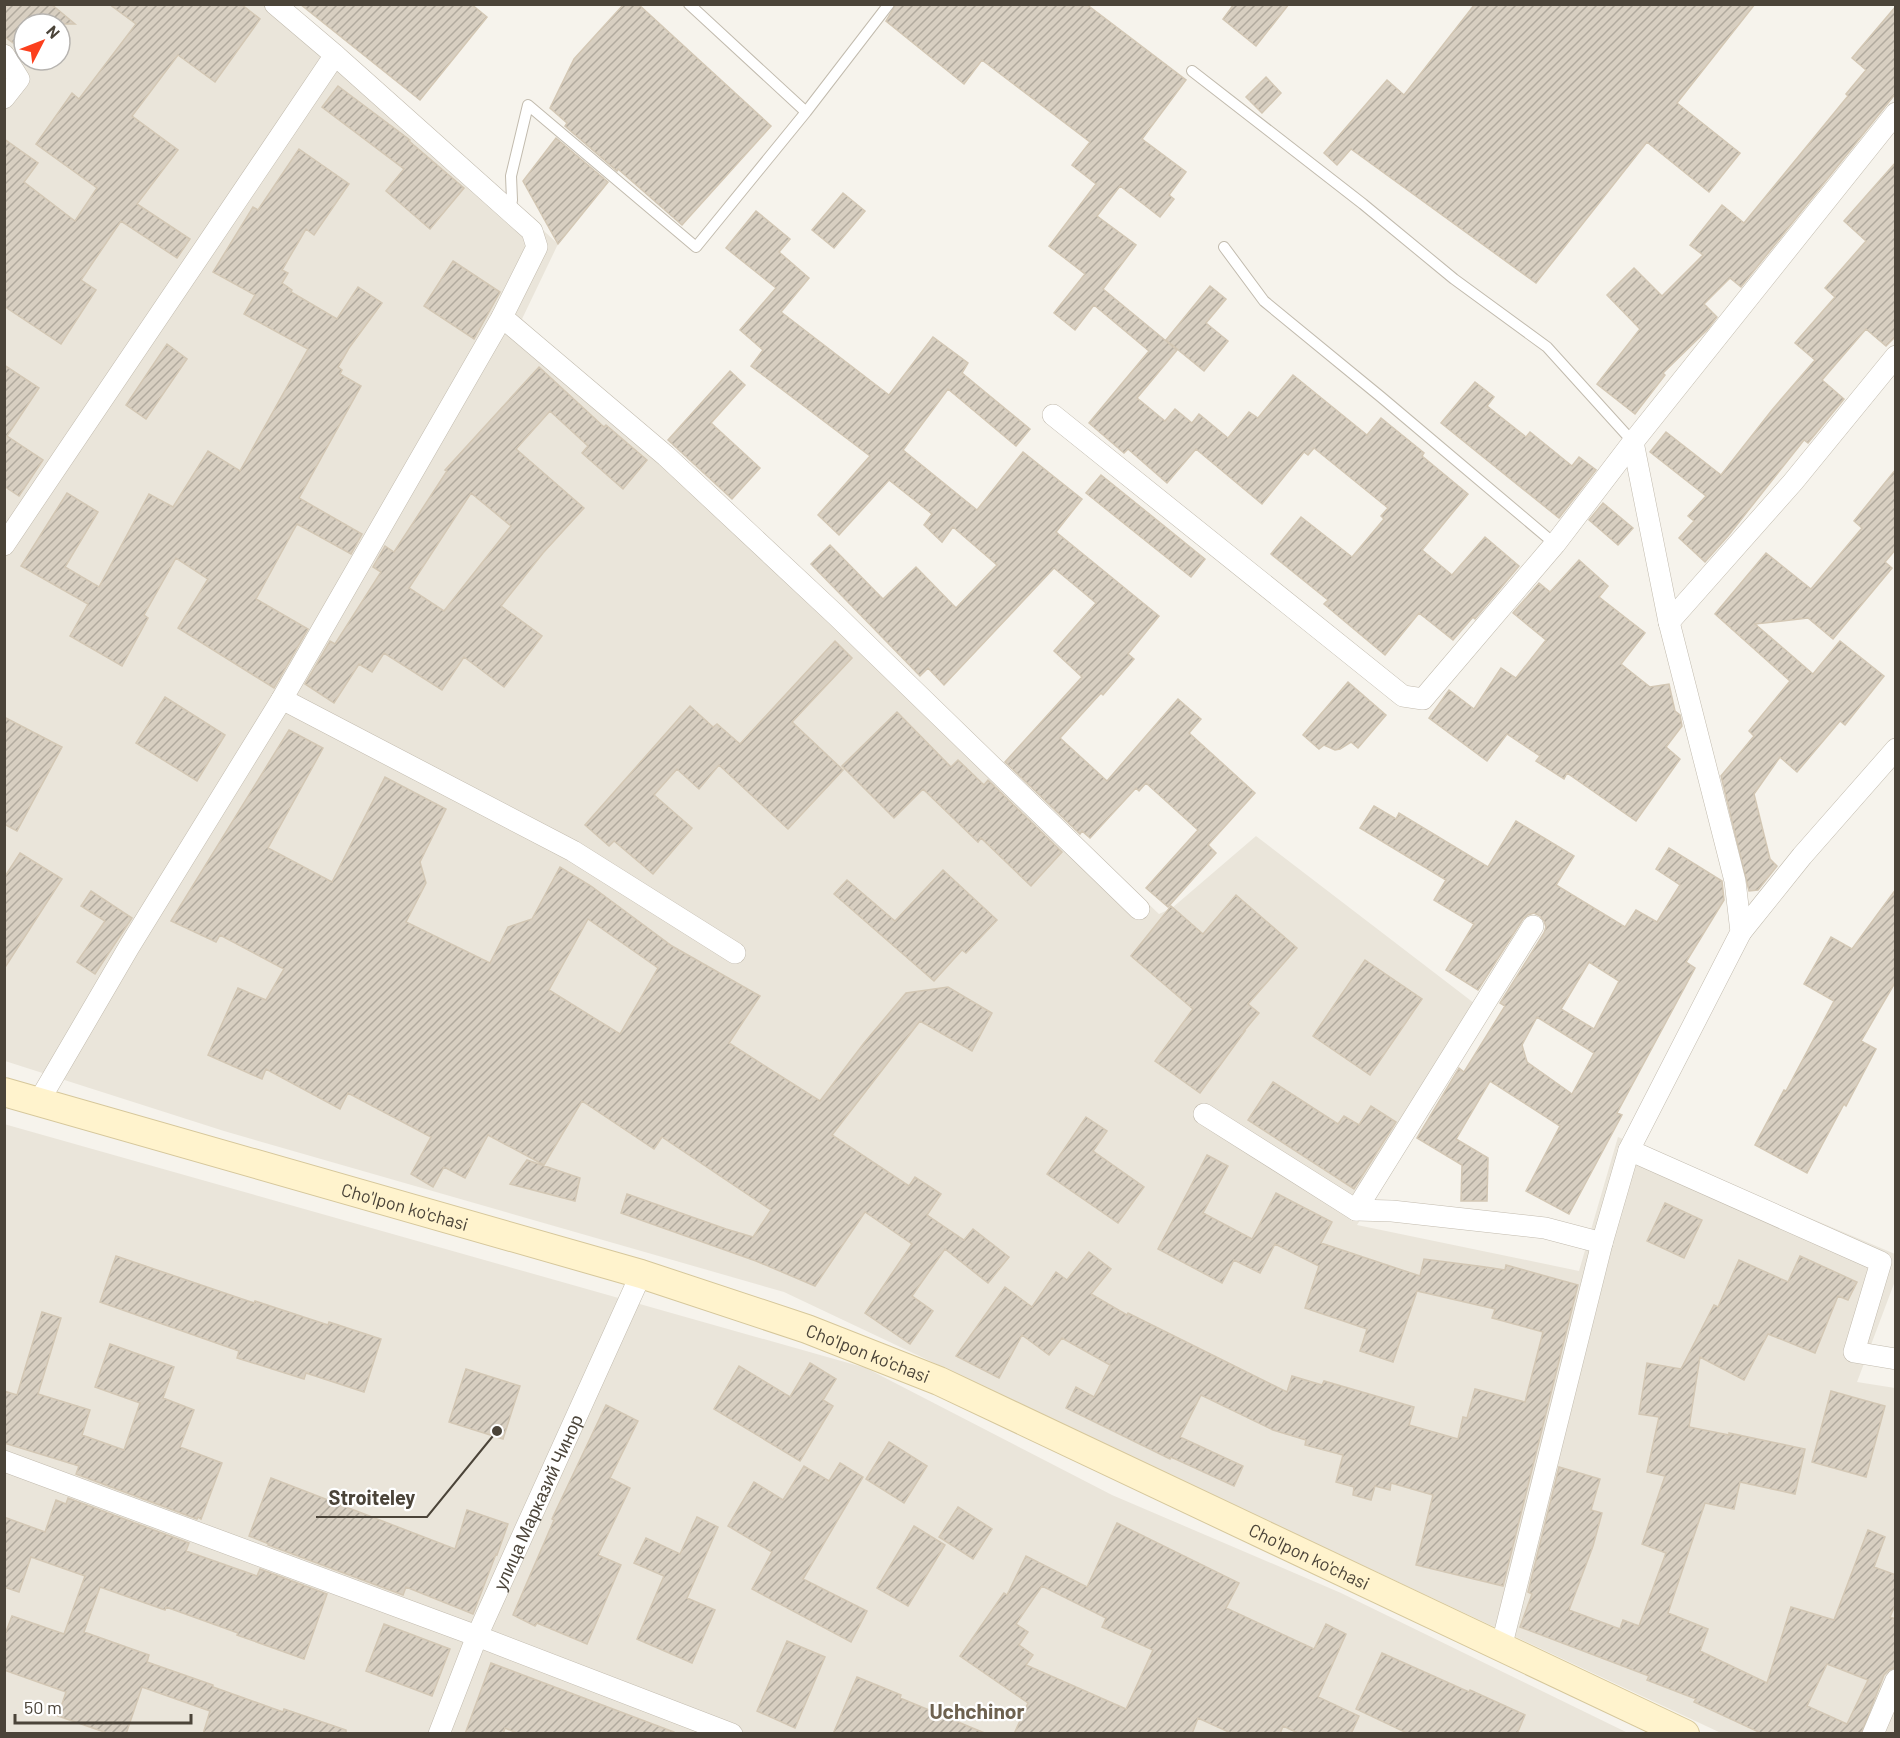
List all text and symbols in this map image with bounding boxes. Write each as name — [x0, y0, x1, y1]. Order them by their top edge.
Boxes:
north arrow — [12, 12, 72, 72]
text: N — [43, 21, 64, 42]
street label: Cho'lpon ko'chasi — [339, 1178, 471, 1235]
street label: Cho'lpon ko'chasi — [803, 1319, 933, 1387]
street label: улица Марказий Чинор — [488, 1411, 587, 1594]
callout: Stroiteley — [316, 1479, 427, 1517]
text: Stroiteley — [329, 1485, 415, 1509]
street label: Cho'lpon ko'chasi — [1246, 1518, 1373, 1594]
scale bar — [15, 1687, 190, 1725]
text: 50 m — [24, 1696, 62, 1718]
district label: Uchchinor — [929, 1698, 1025, 1723]

